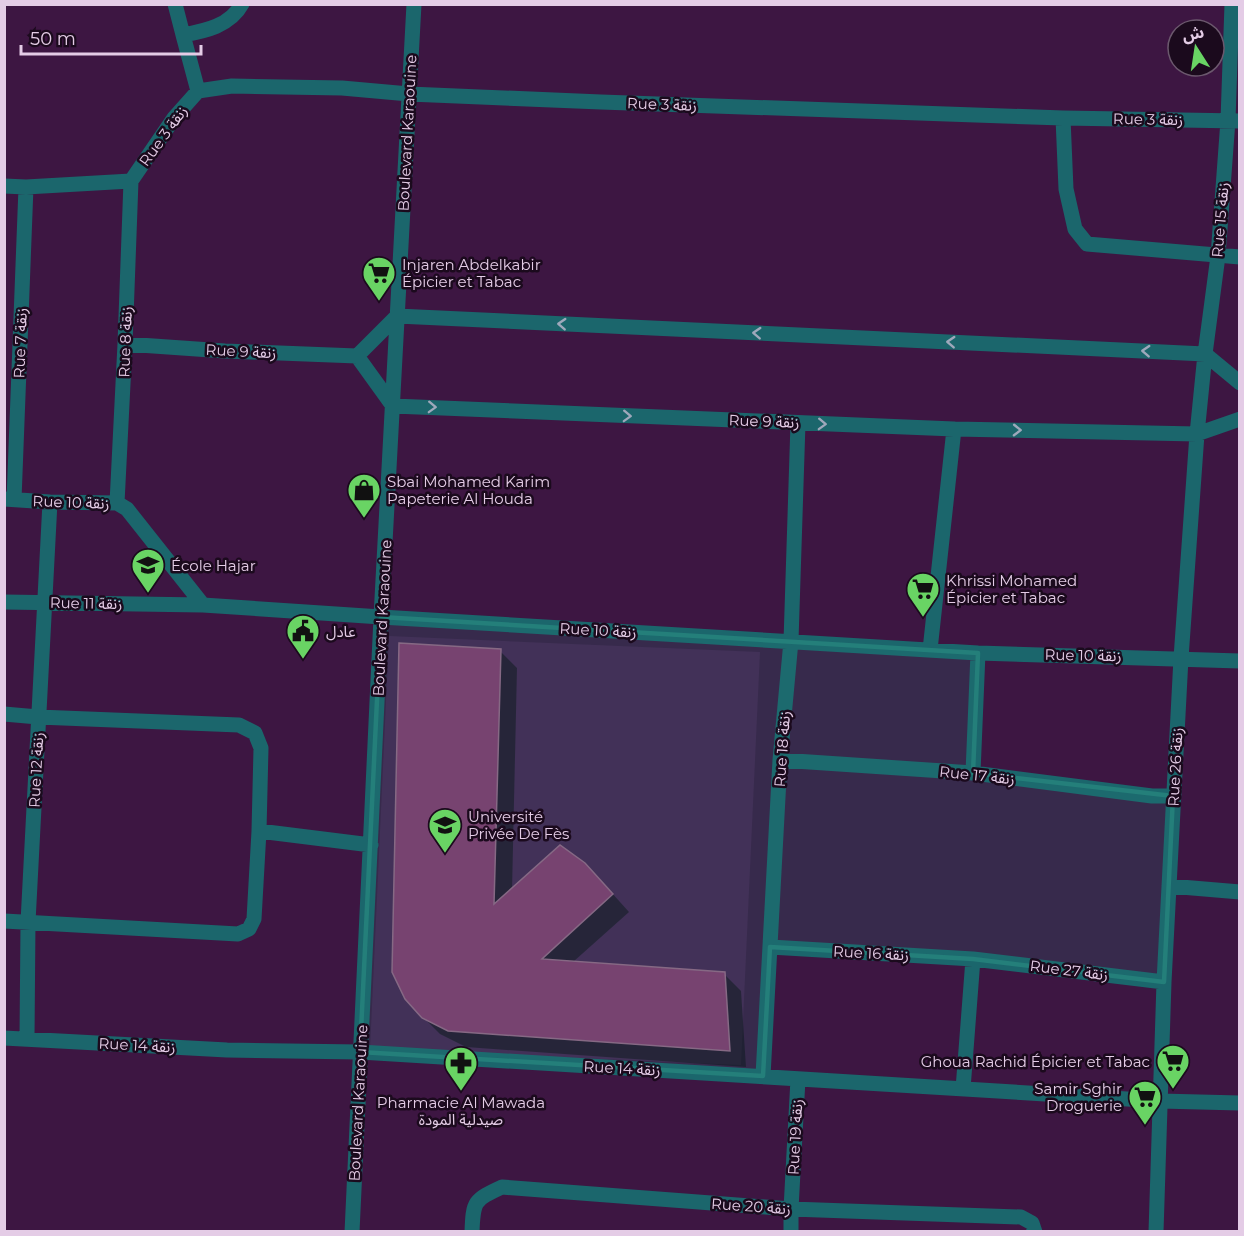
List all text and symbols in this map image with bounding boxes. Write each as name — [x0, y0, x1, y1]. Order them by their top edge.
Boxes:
scale bar — [21, 18, 201, 56]
north arrow — [1166, 18, 1226, 78]
text: ش — [1180, 22, 1206, 45]
text: 50 m — [30, 28, 76, 50]
street label: Boulevard Karaouine — [393, 54, 421, 212]
street label: Rue 3 زنقة — [627, 93, 697, 115]
street label: Rue 3 زنقة — [135, 102, 191, 170]
street label: Rue 3 زنقة — [1113, 109, 1183, 129]
street label: Rue 15 زنقة — [1207, 182, 1233, 258]
supermarket icon: Injaren Abdelkabir Épicier et Tabac — [361, 255, 397, 302]
place label: Injaren Abdelkabir Épicier et Tabac — [402, 255, 541, 291]
street label: Rue 8 زنقة — [114, 306, 136, 378]
street label: Rue 7 زنقة — [9, 307, 31, 379]
one-way arrow — [557, 317, 566, 330]
one-way arrow — [752, 326, 761, 339]
one-way arrow — [947, 335, 956, 348]
street label: Rue 9 زنقة — [205, 340, 277, 362]
one-way arrow — [1142, 344, 1151, 357]
one-way arrow — [428, 401, 437, 414]
one-way arrow — [622, 409, 631, 422]
street label: Rue 9 زنقة — [728, 410, 800, 432]
one-way arrow — [817, 417, 826, 430]
one-way arrow — [1012, 424, 1021, 436]
shop icon: Sbai Mohamed Karim Papeterie Al Houda — [346, 472, 382, 519]
place label: Sbai Mohamed Karim Papeterie Al Houda — [387, 472, 550, 508]
street label: Rue 10 زنقة — [32, 491, 110, 513]
street label: Boulevard Karaouine — [368, 539, 396, 697]
school or university icon: École Hajar — [130, 547, 166, 594]
place label: École Hajar — [171, 556, 256, 575]
supermarket icon: Khrissi Mohamed Épicier et Tabac — [905, 571, 941, 618]
place label: Khrissi Mohamed Épicier et Tabac — [946, 571, 1077, 607]
street label: Rue 11 زنقة — [50, 593, 122, 613]
public building icon: عادل — [285, 613, 321, 660]
street label: Rue 10 زنقة — [559, 618, 637, 642]
place label: عادل — [326, 622, 356, 641]
street label: Rue 10 زنقة — [1044, 645, 1122, 665]
street label: Rue 18 زنقة — [770, 710, 794, 788]
street label: Rue 26 زنقة — [1163, 727, 1187, 807]
street label: Rue 12 زنقة — [25, 732, 47, 808]
street label: Rue 17 زنقة — [938, 762, 1016, 788]
school or university icon: Université Privée De Fès — [427, 807, 463, 854]
place label: Université Privée De Fès — [468, 807, 569, 843]
street label: Rue 16 زنقة — [832, 942, 910, 964]
street label: Rue 27 زنقة — [1029, 956, 1109, 984]
street label: Boulevard Karaouine — [344, 1024, 372, 1182]
street label: Rue 14 زنقة — [98, 1033, 176, 1057]
supermarket icon: Ghoua Rachid Épicier et Tabac — [1155, 1043, 1191, 1090]
pharmacy icon: Pharmacie Al Mawada صيدلية المودة — [443, 1045, 479, 1092]
place label: Ghoua Rachid Épicier et Tabac — [921, 1052, 1150, 1071]
street label: Rue 14 زنقة — [583, 1056, 661, 1080]
place label: Samir Sghir Droguerie — [1034, 1079, 1122, 1115]
supermarket icon: Samir Sghir Droguerie — [1127, 1079, 1163, 1126]
place label: Pharmacie Al Mawada صيدلية المودة — [377, 1093, 545, 1129]
street label: Rue 19 زنقة — [784, 1098, 806, 1176]
street label: Rue 20 زنقة — [710, 1194, 792, 1218]

